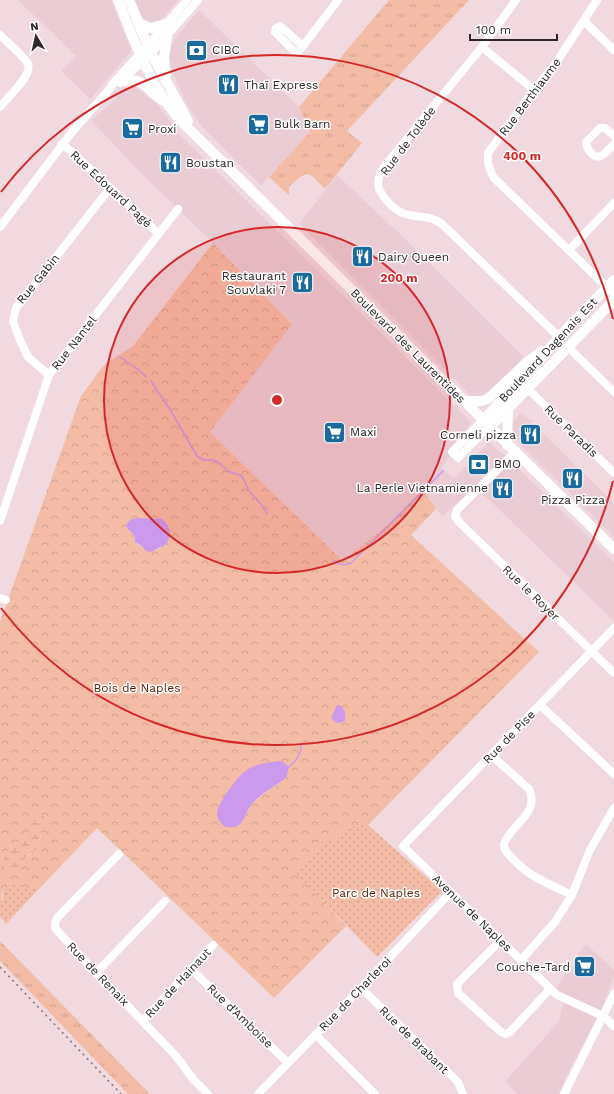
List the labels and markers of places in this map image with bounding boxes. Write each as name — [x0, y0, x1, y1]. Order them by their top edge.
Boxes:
bank icon: CIBC — [183, 37, 209, 63]
place label: CIBC — [212, 43, 240, 57]
restaurant icon: Thaï Express — [215, 72, 241, 98]
place label: Thaï Express — [244, 78, 318, 92]
supermarket icon: Bulk Barn — [246, 111, 272, 137]
supermarket icon: Proxi — [120, 116, 146, 142]
place label: Bulk Barn — [274, 117, 331, 131]
place label: Proxi — [148, 122, 177, 136]
restaurant icon: Boustan — [158, 150, 184, 176]
place label: Boustan — [186, 156, 234, 170]
restaurant icon: Dairy Queen — [350, 244, 376, 270]
place label: Dairy Queen — [378, 250, 449, 264]
place label: Restaurant Souvlaki 7 — [222, 269, 286, 297]
restaurant icon: Restaurant Souvlaki 7 — [289, 270, 315, 296]
centre of rings — [270, 393, 284, 407]
supermarket icon: Maxi — [322, 419, 348, 445]
restaurant icon: Corneli pizza — [518, 422, 544, 448]
place label: Maxi — [350, 425, 377, 439]
place label: Corneli pizza — [440, 428, 516, 442]
bank icon: BMO — [465, 451, 491, 477]
place label: BMO — [494, 457, 521, 471]
restaurant icon: Pizza Pizza — [560, 466, 586, 492]
restaurant icon: La Perle Vietnamienne — [490, 475, 516, 501]
place label: La Perle Vietnamienne — [357, 481, 488, 495]
place label: Pizza Pizza — [541, 493, 605, 507]
supermarket icon: Couche-Tard — [572, 954, 598, 980]
place label: Couche-Tard — [496, 960, 570, 974]

